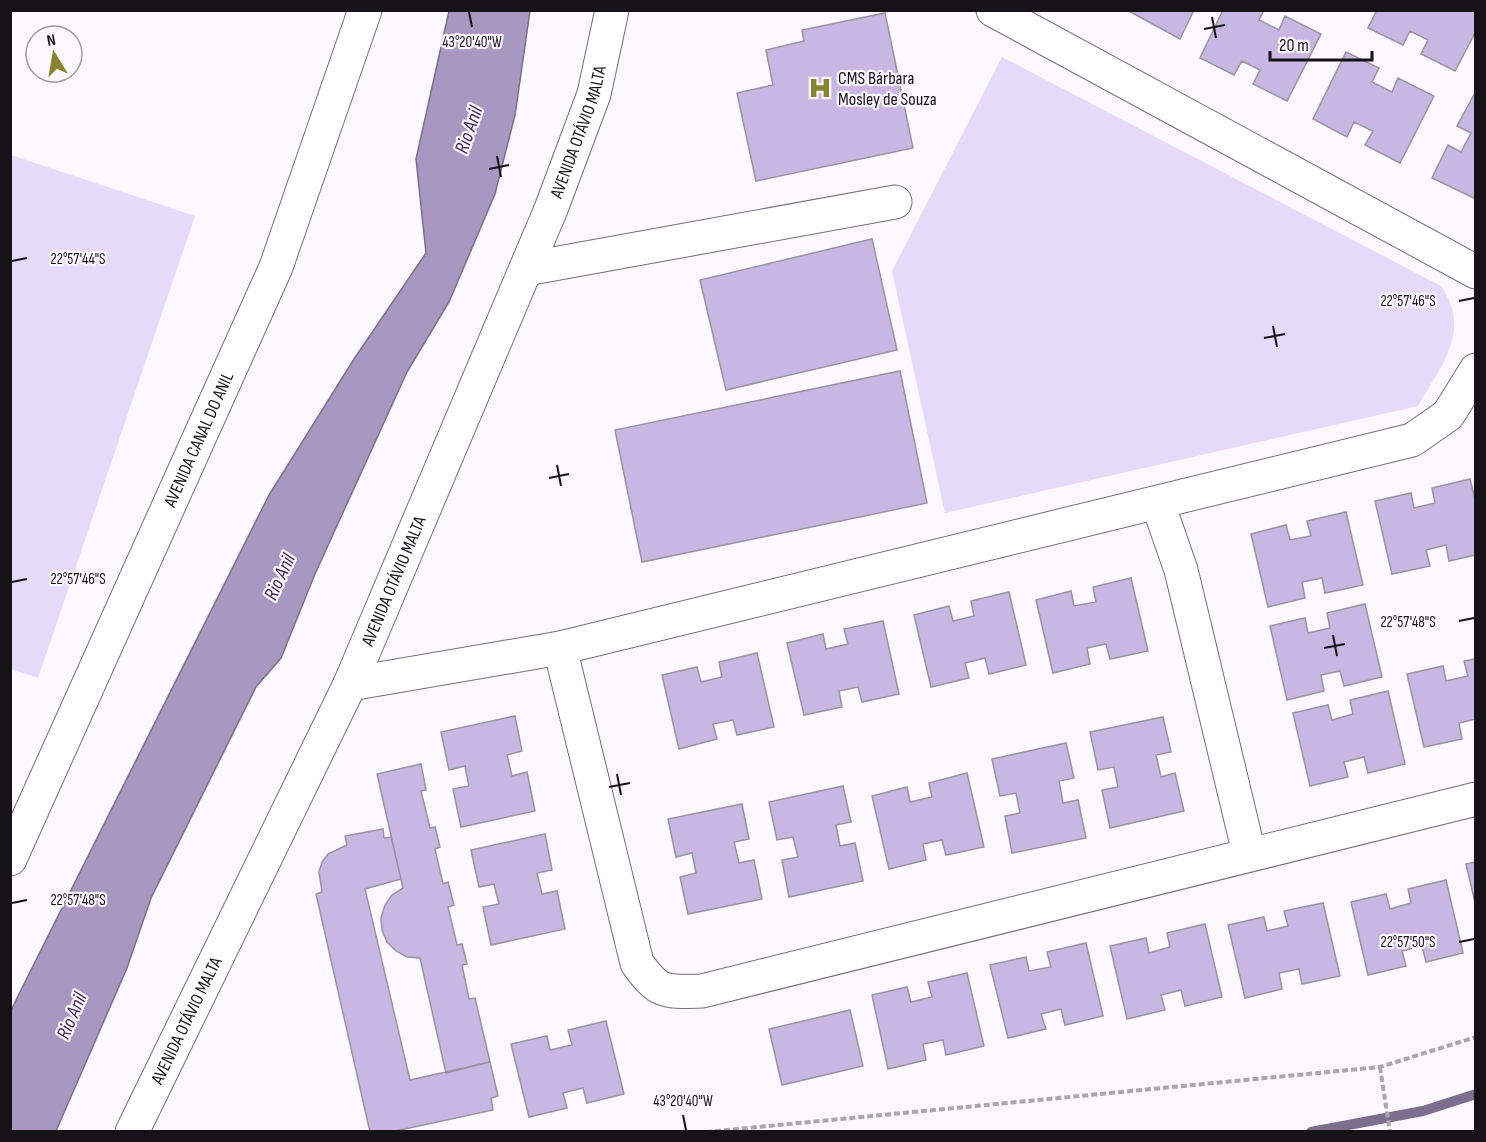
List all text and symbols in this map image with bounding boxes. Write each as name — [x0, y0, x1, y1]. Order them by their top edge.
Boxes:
north arrow — [24, 24, 84, 84]
scale bar — [1270, 24, 1372, 62]
text: N — [45, 31, 57, 51]
text: 43°20'40"W — [442, 33, 502, 52]
text: 20 m — [1279, 35, 1309, 56]
street label: AVENIDA OTÁVIO MALTA — [545, 64, 610, 202]
place label: CMS Bárbara Mosley de Souza — [838, 68, 937, 110]
hospital icon: CMS Bárbara Mosley de Souza — [807, 75, 833, 101]
water label: Rio Anil — [450, 102, 489, 157]
text: 22°57'44"S — [51, 250, 105, 269]
text: 22°57'46"S — [1380, 292, 1436, 311]
street label: AVENIDA CANAL DO ANIL — [159, 368, 238, 511]
street label: AVENIDA OTÁVIO MALTA — [356, 513, 430, 650]
water label: Rio Anil — [259, 549, 302, 604]
text: 22°57'46"S — [50, 570, 106, 589]
text: 22°57'48"S — [1380, 613, 1436, 632]
text: 22°57'48"S — [50, 891, 106, 910]
text: 22°57'50"S — [1380, 933, 1436, 952]
street label: AVENIDA OTÁVIO MALTA — [146, 953, 226, 1088]
water label: Rio Anil — [52, 988, 93, 1043]
text: 43°20'40"W — [653, 1092, 713, 1111]

